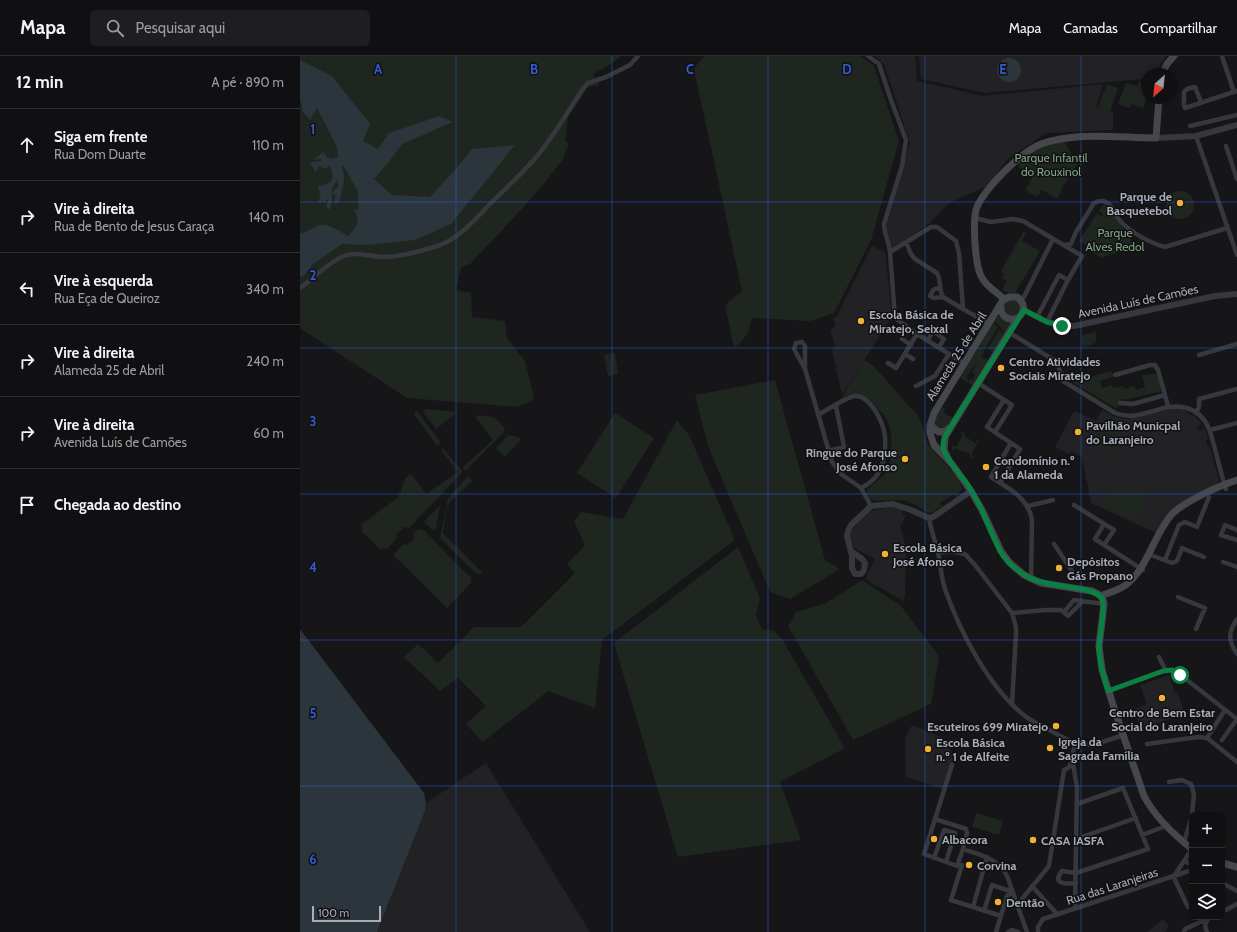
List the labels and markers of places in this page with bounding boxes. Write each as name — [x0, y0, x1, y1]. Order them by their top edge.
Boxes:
place label: Parque de Basquetebol — [1107, 189, 1172, 218]
marker: Parque de Basquetebol — [1175, 198, 1185, 208]
place label: Escola Básica de Miratejo, Seixal — [869, 307, 954, 336]
marker: Escola Básica de Miratejo, Seixal — [856, 316, 866, 326]
place label: Centro Atividades Sociais Miratejo — [1009, 354, 1100, 383]
marker: Centro Atividades Sociais Miratejo — [996, 363, 1006, 373]
place label: Pavilhão Municpal do Laranjeiro — [1086, 418, 1180, 447]
marker: Pavilhão Municpal do Laranjeiro — [1073, 427, 1083, 437]
place label: Ringue do Parque José Afonso — [806, 445, 897, 474]
place label: Condomínio n.º 1 da Alameda — [994, 453, 1075, 482]
marker: Ringue do Parque José Afonso — [900, 454, 910, 464]
marker: Condomínio n.º 1 da Alameda — [981, 462, 991, 472]
place label: Escola Básica José Afonso — [892, 540, 962, 569]
marker: Escola Básica José Afonso — [880, 549, 890, 559]
place label: Depósitos Gás Propano — [1067, 554, 1133, 583]
marker: Depósitos Gás Propano — [1054, 563, 1064, 573]
marker: Centro de Bem Estar Social do Laranjeiro — [1157, 693, 1167, 703]
place label: Centro de Bem Estar Social do Laranjeiro — [1109, 705, 1215, 734]
place label: Escuteiros 699 Miratejo — [927, 719, 1048, 734]
marker: Escuteiros 699 Miratejo — [1051, 721, 1061, 731]
place label: Igreja da Sagrada Família — [1058, 734, 1139, 763]
place label: Escola Básica n.º 1 de Alfeite — [936, 735, 1009, 764]
marker: Igreja da Sagrada Família — [1045, 743, 1055, 753]
marker: Escola Básica n.º 1 de Alfeite — [923, 744, 933, 754]
place label: Albacora — [942, 832, 988, 847]
place label: CASA IASFA — [1041, 833, 1104, 848]
marker: Albacora — [929, 834, 939, 844]
marker: CASA IASFA — [1028, 835, 1038, 845]
place label: Corvina — [977, 858, 1016, 873]
marker: Corvina — [964, 860, 974, 870]
place label: Dentão — [1006, 895, 1044, 910]
marker: Dentão — [993, 897, 1003, 907]

